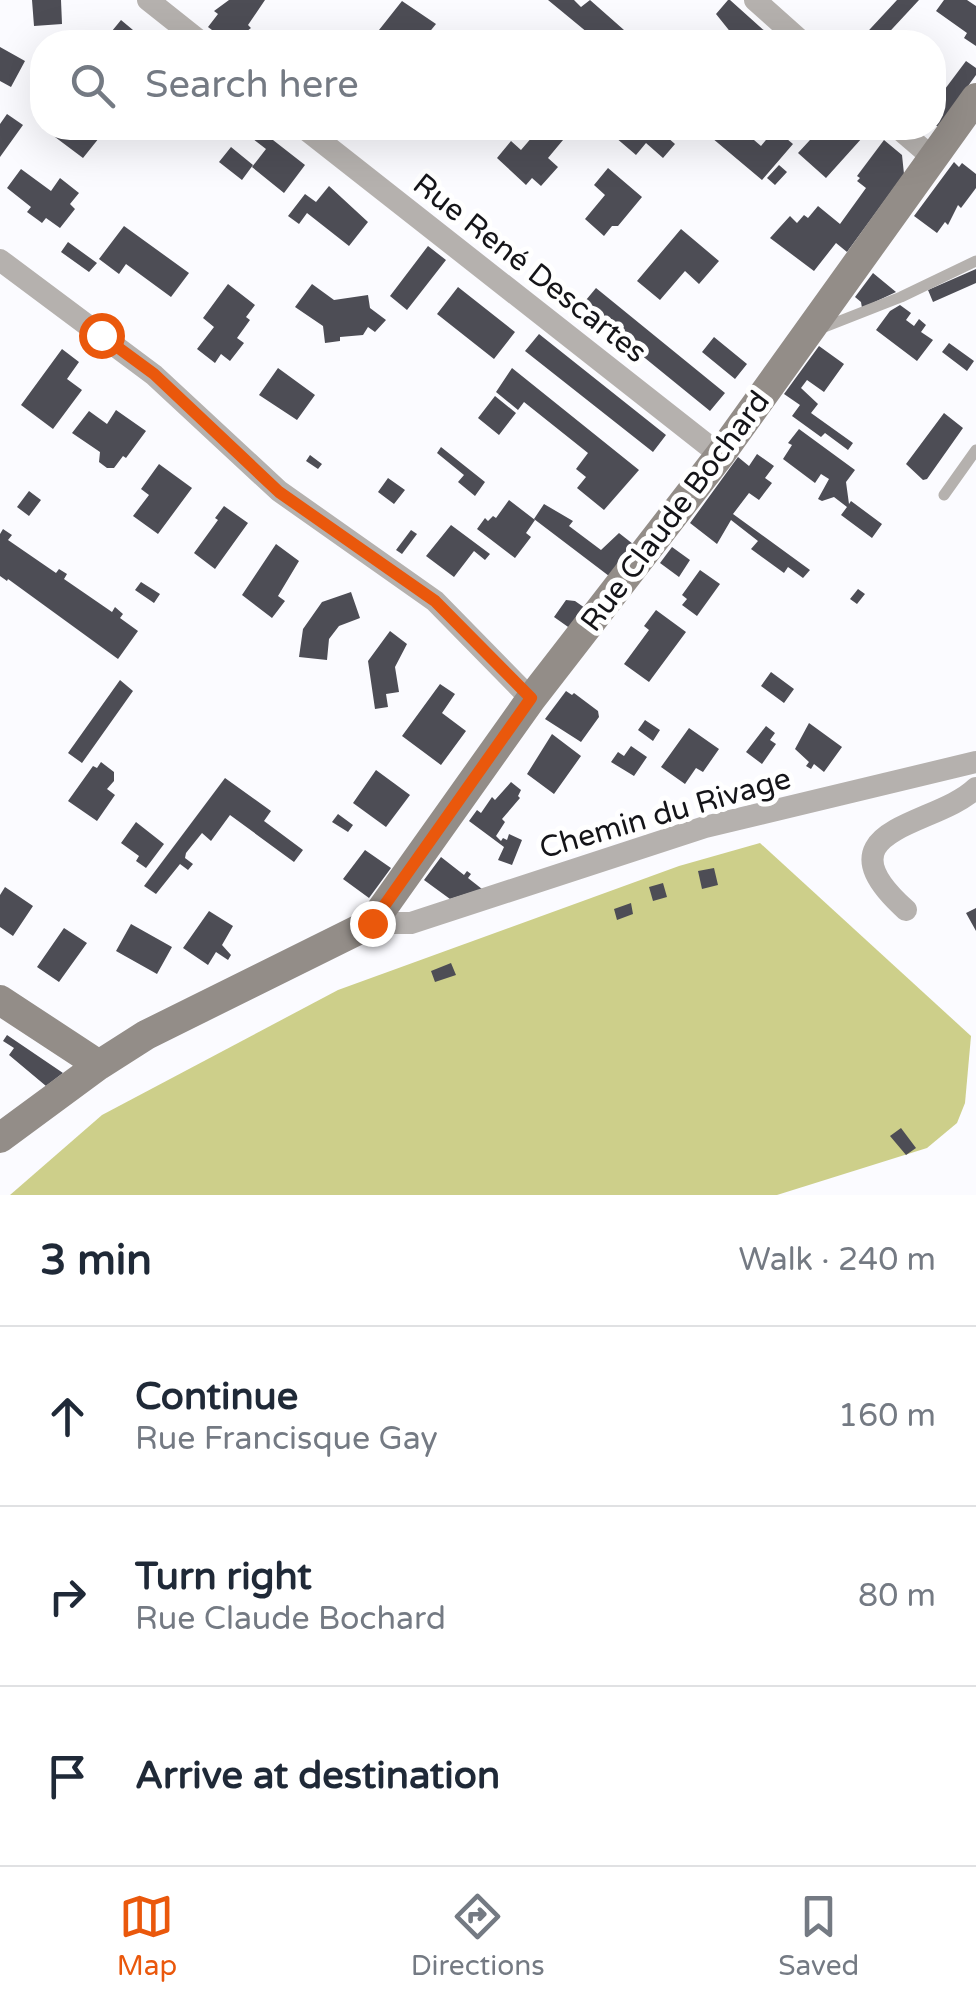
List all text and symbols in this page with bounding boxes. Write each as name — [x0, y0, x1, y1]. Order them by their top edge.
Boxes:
search box — [30, 30, 946, 140]
icon: search — [65, 58, 120, 113]
text: Search here — [145, 62, 359, 108]
street label: Rue René Descartes — [406, 166, 654, 371]
route start — [79, 313, 125, 359]
street label: Rue Claude Bochard — [573, 384, 778, 639]
street label: Chemin du Rivage — [535, 760, 795, 867]
route end — [350, 901, 396, 947]
text: 3 min — [40, 1235, 152, 1286]
text: Walk · 240 m — [739, 1241, 936, 1279]
text: Continue — [135, 1374, 298, 1420]
icon: ahead — [40, 1389, 95, 1444]
text: 160 m — [838, 1397, 936, 1435]
text: Rue Francisque Gay — [135, 1420, 438, 1458]
text: Turn right — [135, 1554, 312, 1600]
icon: right — [40, 1569, 95, 1624]
text: 80 m — [858, 1577, 936, 1615]
text: Rue Claude Bochard — [135, 1600, 446, 1638]
icon: arrive — [40, 1749, 95, 1804]
text: Arrive at destination — [135, 1753, 500, 1799]
tab: Map — [117, 1889, 177, 1983]
tab: Directions — [411, 1889, 545, 1983]
tab: Saved — [778, 1889, 859, 1983]

